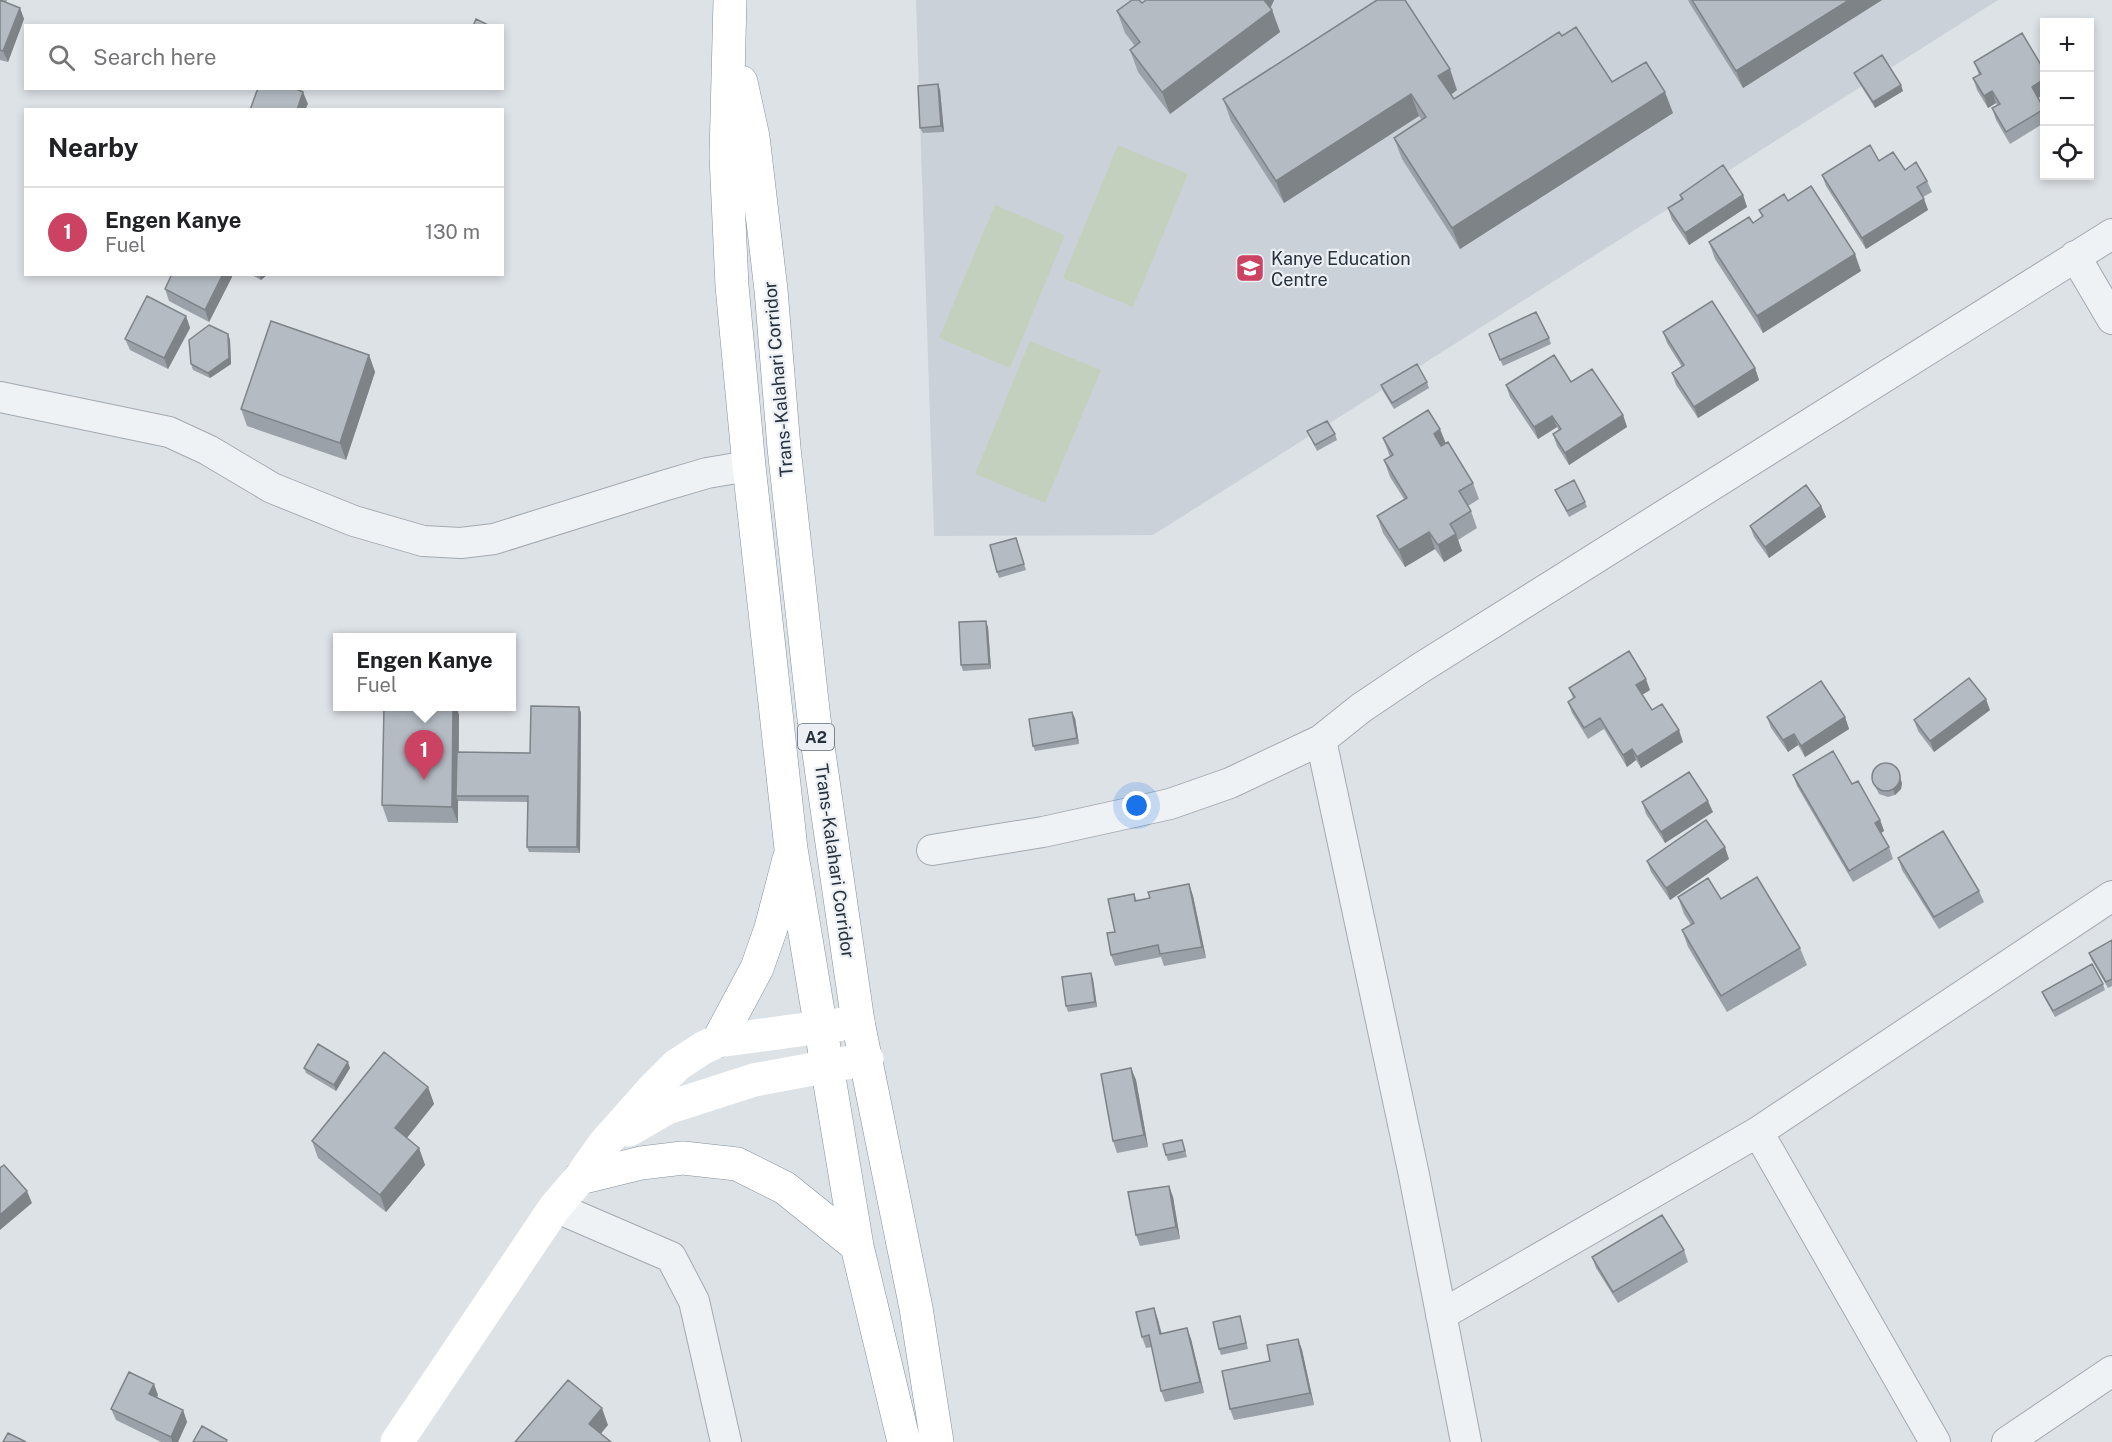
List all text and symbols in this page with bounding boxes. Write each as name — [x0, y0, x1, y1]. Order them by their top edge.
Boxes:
map controls — [2040, 18, 2094, 180]
button: + — [2040, 18, 2094, 72]
search box — [24, 24, 504, 90]
icon: search — [45, 41, 78, 74]
text: Search here — [93, 44, 217, 70]
button: − — [2040, 72, 2094, 126]
button: locate — [2040, 126, 2094, 180]
text: Nearby — [48, 132, 138, 163]
text: Engen Kanye — [105, 207, 241, 233]
text: 1 — [63, 220, 72, 244]
text: 130 m — [425, 220, 480, 244]
text: Fuel — [105, 233, 146, 257]
place label: Kanye Education Centre — [1271, 248, 1411, 290]
school or university icon: Kanye Education Centre — [1234, 252, 1266, 284]
street label: Trans-Kalahari Corridor — [759, 280, 797, 478]
popup — [333, 633, 516, 711]
text: Engen Kanye — [356, 647, 493, 673]
text: Fuel — [356, 673, 397, 697]
road number: A2 — [798, 724, 834, 750]
pin: 1 — [404, 730, 444, 780]
street label: Trans-Kalahari Corridor — [811, 762, 859, 960]
your location — [1122, 791, 1151, 820]

